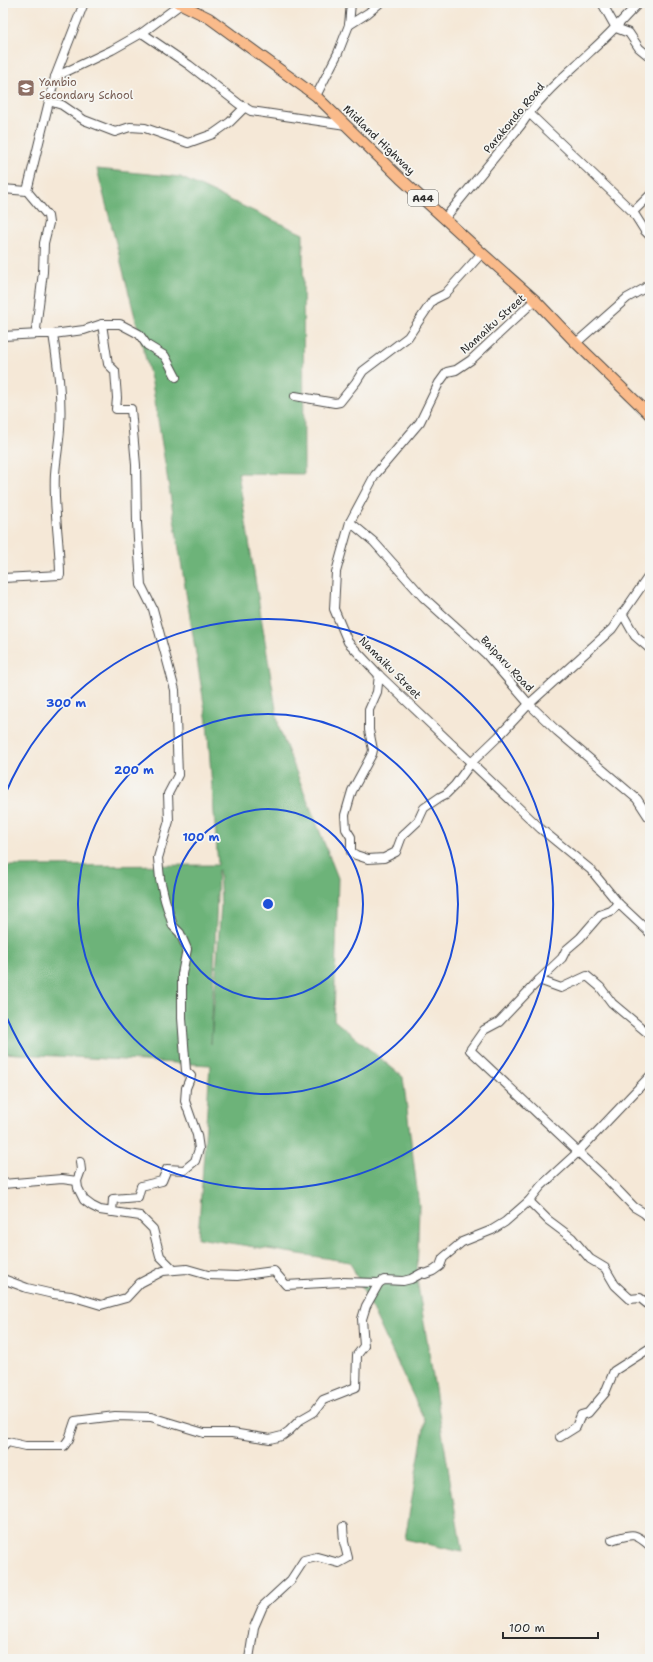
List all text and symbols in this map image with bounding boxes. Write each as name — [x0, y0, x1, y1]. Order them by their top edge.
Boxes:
place label: Yambio Secondary School — [39, 75, 134, 103]
school or university icon: Yambio Secondary School — [16, 78, 36, 98]
street label: Parakondo Road — [480, 80, 548, 156]
street label: Midland Highway — [340, 102, 418, 178]
road number: A44 — [408, 190, 438, 206]
street label: Namaiku Street — [457, 291, 529, 357]
street label: Namaiku Street — [355, 633, 425, 703]
street label: Baiparu Road — [477, 633, 537, 695]
text: 300 m — [46, 695, 86, 711]
text: 200 m — [114, 762, 154, 778]
text: 100 m — [183, 829, 220, 845]
centre of rings — [261, 897, 275, 911]
scale bar — [503, 1614, 598, 1640]
text: 100 m — [509, 1620, 545, 1636]

